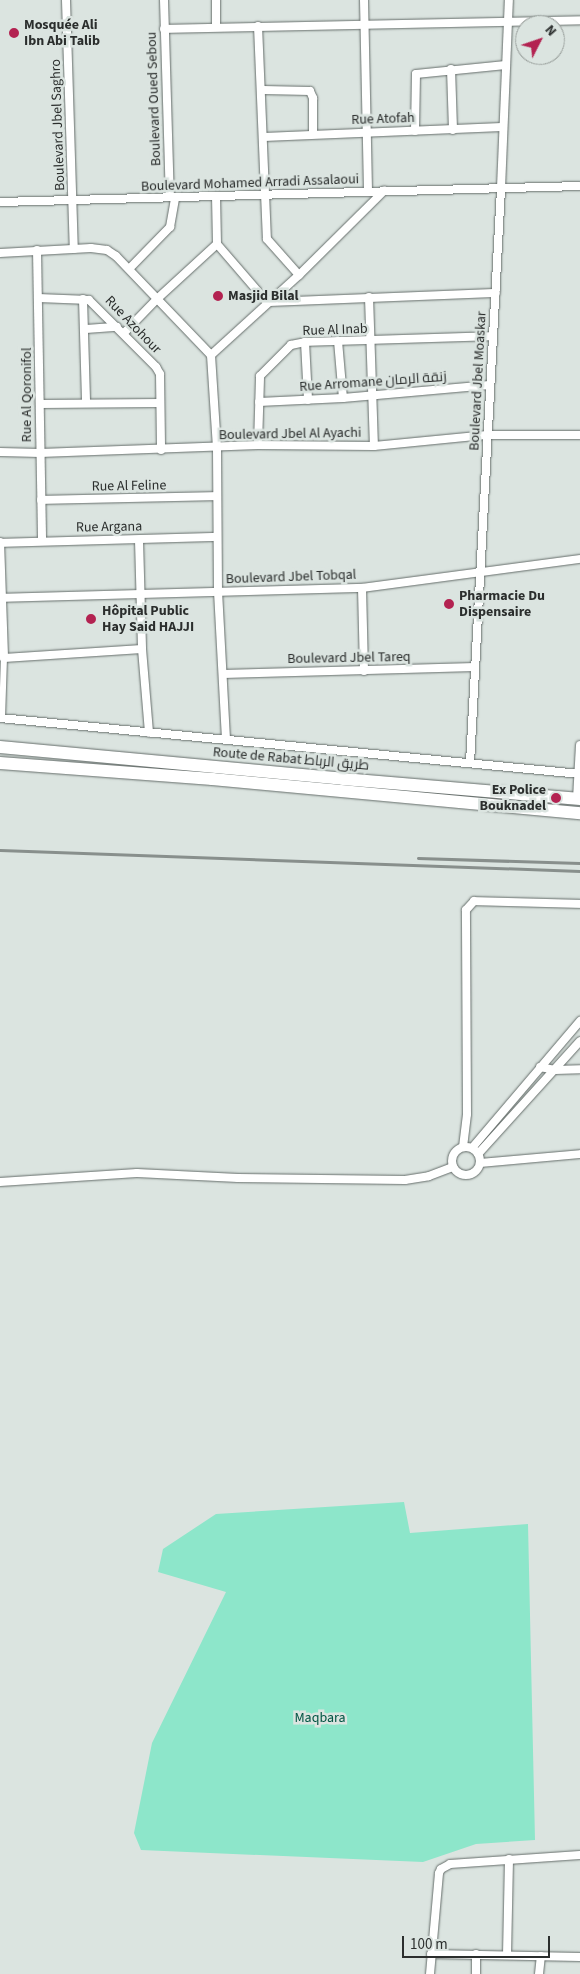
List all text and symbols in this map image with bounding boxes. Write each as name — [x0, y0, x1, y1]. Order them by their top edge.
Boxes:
north arrow — [515, 15, 565, 65]
place label: Mosquée Ali Ibn Abi Talib — [24, 17, 100, 49]
text: N — [540, 21, 561, 41]
marker: Mosquée Ali Ibn Abi Talib — [8, 27, 20, 39]
street label: Boulevard Oued Sebou — [143, 32, 165, 166]
street label: Boulevard Jbel Saghro — [47, 59, 69, 191]
street label: Rue Atofah — [351, 110, 415, 128]
street label: Boulevard Mohamed Arradi Assalaoui — [141, 171, 359, 195]
place label: Masjid Bilal — [228, 288, 299, 304]
marker: Masjid Bilal — [212, 290, 224, 302]
street label: Rue Azohour — [101, 293, 165, 357]
street label: Boulevard Jbel Moaskar — [466, 311, 490, 451]
street label: Rue Al Inab — [302, 320, 368, 340]
street label: Rue Al Qoronifol — [19, 348, 35, 442]
street label: Rue Arromane زنقة الرمان — [299, 368, 447, 396]
street label: Boulevard Jbel Al Ayachi — [219, 424, 361, 444]
street label: Rue Al Feline — [92, 477, 166, 495]
street label: Rue Argana — [76, 518, 142, 536]
street label: Boulevard Jbel Tobqal — [225, 566, 357, 588]
place label: Pharmacie Du Dispensaire — [459, 588, 545, 620]
marker: Pharmacie Du Dispensaire — [443, 598, 455, 610]
place label: Hôpital Public Hay Said HAJJI — [102, 603, 194, 636]
marker: Hôpital Public Hay Said HAJJI — [84, 612, 98, 626]
street label: Boulevard Jbel Tareq — [287, 649, 411, 667]
street label: Route de Rabat طريق الرباط — [212, 744, 370, 774]
place label: Ex Police Bouknadel — [479, 782, 546, 814]
marker: Ex Police Bouknadel — [550, 792, 562, 804]
park label: Maqbara — [294, 1710, 346, 1726]
scale bar — [405, 1926, 552, 1958]
text: 100 m — [410, 1934, 448, 1955]

